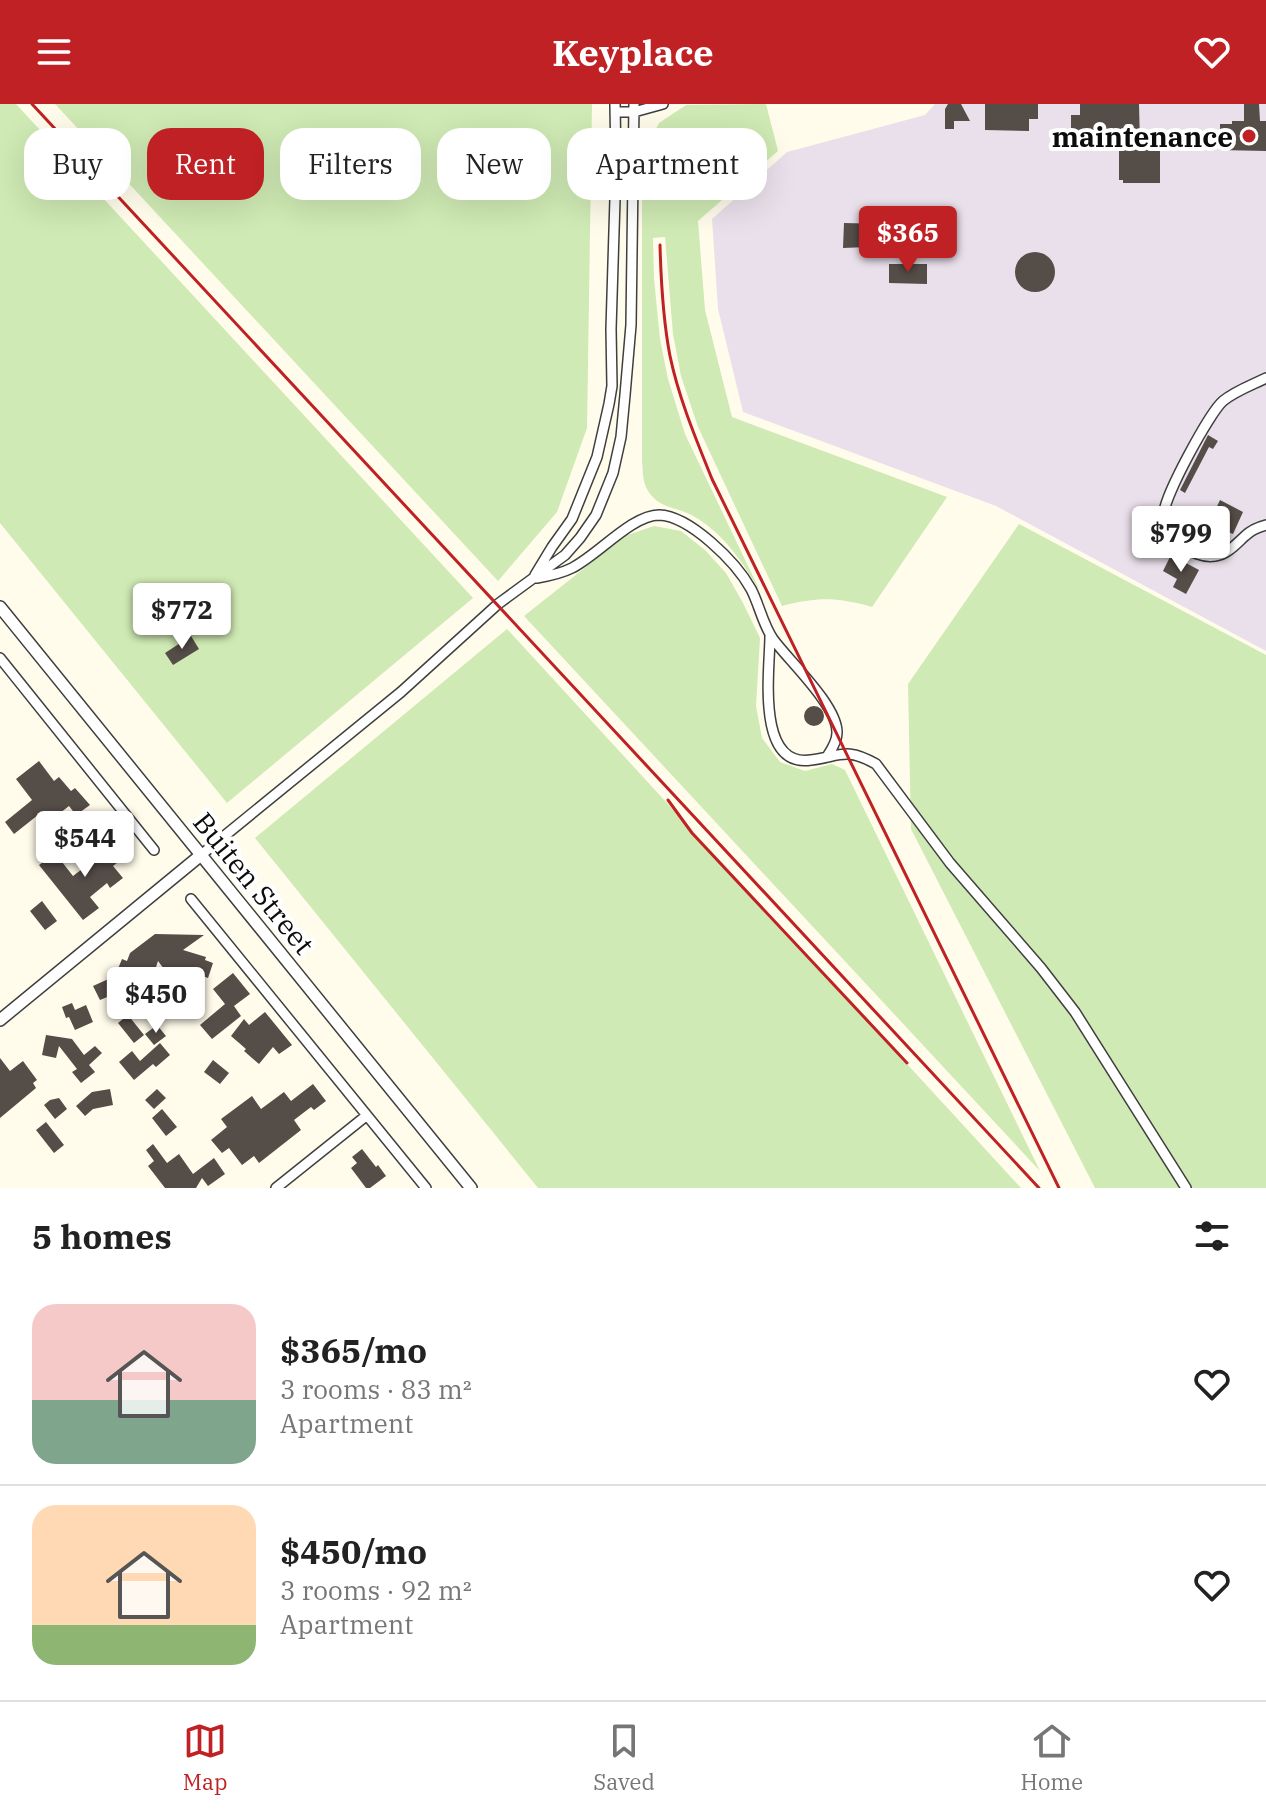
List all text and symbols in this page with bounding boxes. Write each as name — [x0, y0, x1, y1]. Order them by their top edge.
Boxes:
text: Keyplace — [552, 29, 714, 76]
icon: menu — [32, 30, 76, 74]
icon: heart — [1190, 30, 1234, 74]
place label: maintenance — [1052, 118, 1233, 155]
marker: maintenance — [1240, 127, 1258, 145]
chip: Buy — [24, 128, 131, 200]
chip: Rent — [147, 128, 264, 200]
chip: Filters — [280, 128, 421, 200]
chip: New — [437, 128, 551, 200]
chip: Apartment — [567, 128, 767, 200]
pin: $365 — [861, 206, 955, 274]
text: $365 — [877, 215, 939, 249]
pin: $799 — [1134, 506, 1228, 574]
text: $799 — [1150, 515, 1212, 549]
pin: $772 — [135, 583, 229, 651]
text: $772 — [151, 592, 213, 626]
street label: Buiten Street — [185, 804, 323, 962]
pin: $544 — [38, 811, 132, 879]
text: $544 — [54, 820, 116, 854]
pin: $450 — [109, 967, 203, 1035]
text: $450 — [125, 976, 187, 1010]
text: 5 homes — [32, 1214, 172, 1258]
icon: filters — [1190, 1214, 1234, 1258]
text: $365/mo — [280, 1328, 427, 1372]
icon: home — [96, 1336, 192, 1432]
icon: heart — [1190, 1362, 1234, 1406]
text: 3 rooms · 83 m² — [280, 1372, 472, 1406]
text: Apartment — [280, 1406, 413, 1440]
text: $450/mo — [280, 1529, 427, 1573]
icon: home — [96, 1537, 192, 1633]
icon: heart — [1190, 1563, 1234, 1607]
text: 3 rooms · 92 m² — [280, 1573, 472, 1607]
text: Apartment — [280, 1607, 413, 1641]
tab: Map — [183, 1719, 228, 1796]
tab: Saved — [593, 1719, 655, 1796]
tab: Home — [1021, 1719, 1083, 1796]

